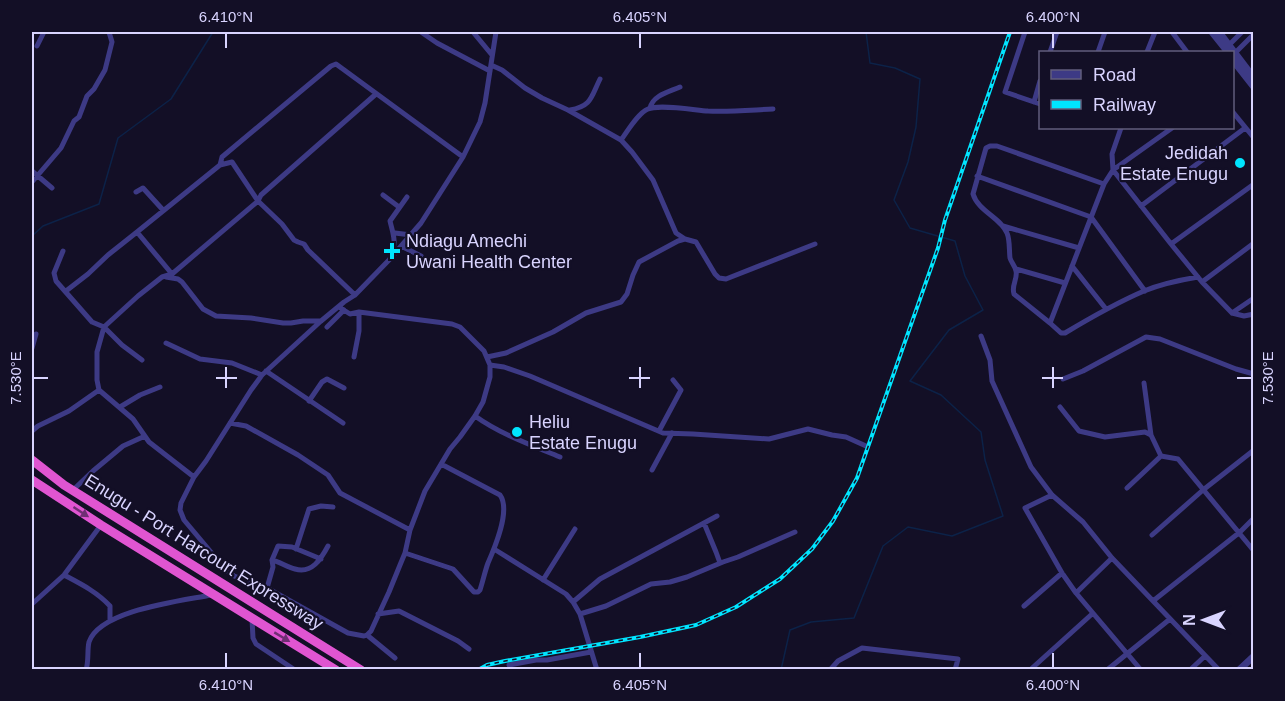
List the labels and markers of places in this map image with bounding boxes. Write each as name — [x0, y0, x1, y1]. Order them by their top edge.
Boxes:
place label: Jedidah Estate Enugu — [1120, 143, 1228, 184]
marker: Jedidah Estate Enugu — [1233, 156, 1247, 170]
place label: Ndiagu Amechi Uwani Health Center — [406, 231, 572, 272]
marker: Ndiagu Amechi Uwani Health Center — [383, 242, 401, 260]
place label: Heliu Estate Enugu — [529, 412, 637, 453]
marker: Heliu Estate Enugu — [510, 425, 524, 439]

